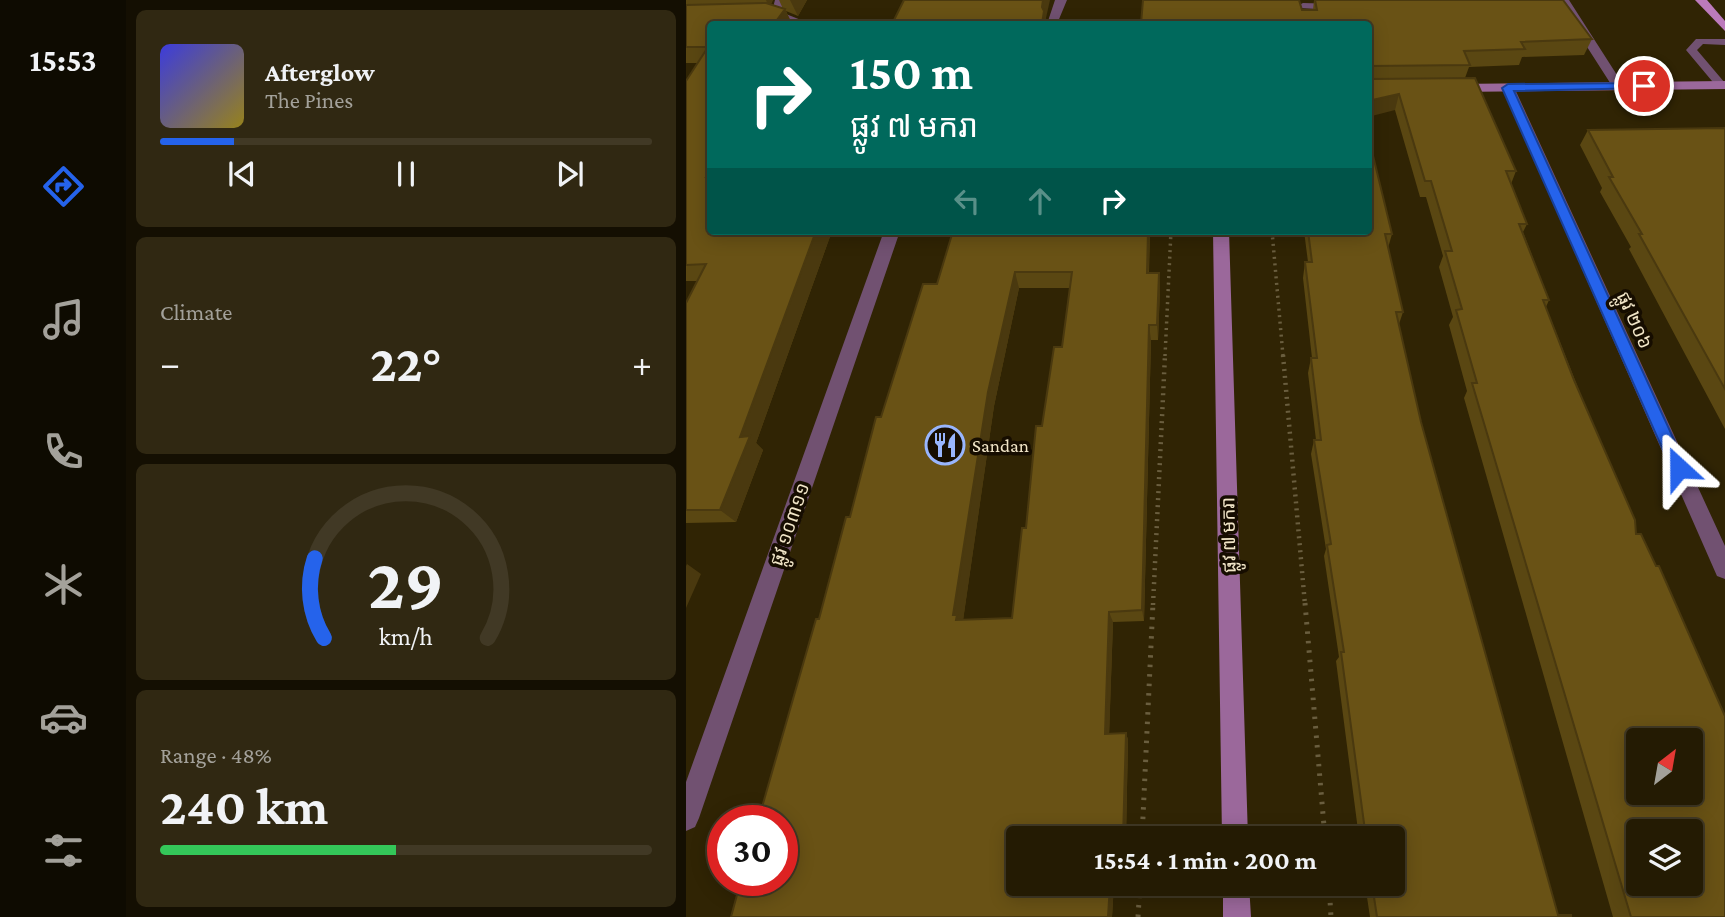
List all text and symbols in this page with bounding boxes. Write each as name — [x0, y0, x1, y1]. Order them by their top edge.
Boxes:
text: 15:53 — [29, 42, 97, 78]
text: 150 m — [850, 45, 973, 100]
icon: right — [735, 49, 826, 140]
pin — [1614, 56, 1674, 116]
text: Afterglow — [265, 58, 375, 87]
icon: arrive — [1625, 67, 1663, 105]
text: The Pines — [265, 87, 353, 113]
text: ផ្លូវ ៧ មករា — [850, 108, 978, 144]
icon: previous — [223, 155, 261, 193]
icon: pause — [387, 155, 425, 193]
icon: next — [551, 155, 589, 193]
icon: directions — [39, 162, 88, 211]
icon: left — [948, 182, 986, 220]
icon: ahead — [1021, 182, 1059, 220]
icon: right — [1094, 182, 1132, 220]
street label: ផ្លូវ ២០៦ — [1607, 288, 1656, 355]
icon: music — [39, 295, 88, 344]
text: Climate — [160, 299, 232, 325]
text: 22° — [370, 334, 442, 392]
text: − — [160, 342, 180, 384]
text: + — [632, 342, 652, 384]
restaurant icon: Sandan — [924, 424, 966, 466]
icon: phone — [39, 427, 88, 476]
position arrow — [1642, 431, 1716, 505]
place label: Sandan — [972, 435, 1029, 456]
street label: ផ្លូវ ១០៣១១ — [765, 480, 820, 571]
street label: ផ្លូវ ៧ មករា — [1217, 497, 1246, 573]
text: 29 — [368, 543, 444, 624]
icon: climate — [39, 560, 88, 609]
text: km/h — [379, 623, 433, 650]
icon: car — [39, 693, 88, 742]
north arrow — [1626, 728, 1703, 805]
map controls — [1626, 728, 1703, 896]
text: Range · 48% — [160, 742, 272, 768]
text: 240 km — [160, 777, 328, 835]
speed limit sign: 30 — [707, 805, 798, 896]
button: layers — [1626, 819, 1703, 896]
icon: filters — [39, 826, 88, 875]
text: 15:54 · 1 min · 200 m — [1094, 846, 1317, 875]

